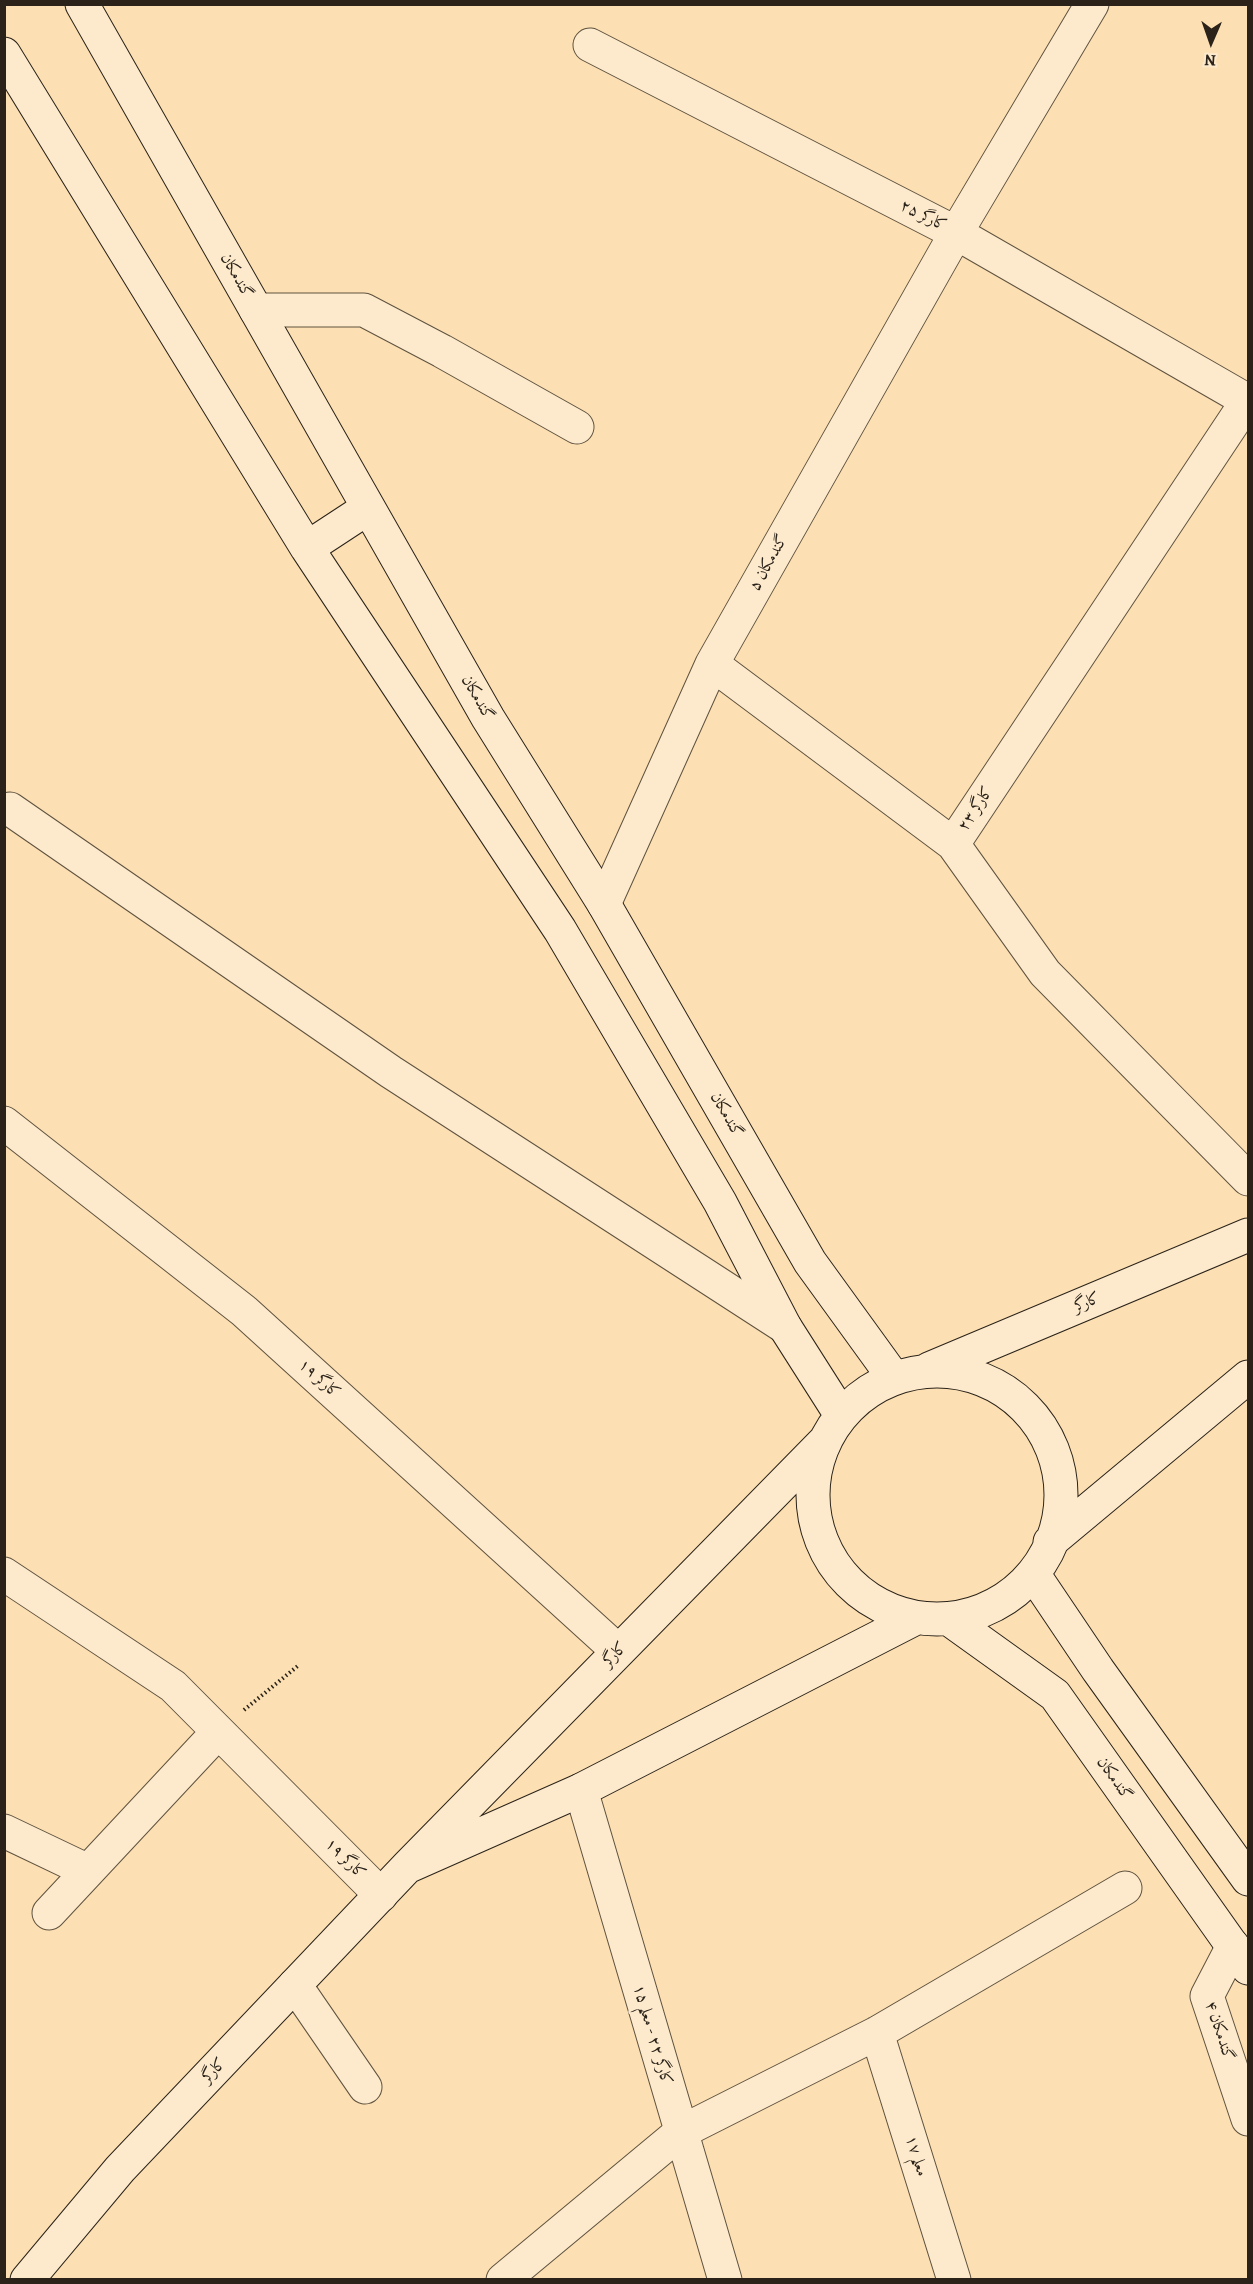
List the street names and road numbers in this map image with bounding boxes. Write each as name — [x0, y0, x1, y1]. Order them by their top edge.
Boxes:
street label: کارگر ۲۵ — [897, 196, 949, 236]
street label: گندمکان — [215, 250, 257, 302]
street label: گندمکان ۵ — [746, 532, 792, 594]
street label: گندمکان — [456, 672, 498, 724]
street label: کارگر ۲۳ — [954, 783, 998, 835]
street label: گندمکان — [705, 1089, 747, 1141]
street label: کارگر — [1071, 1289, 1103, 1317]
street label: کارگر ۱۹ — [294, 1355, 344, 1403]
street label: کارگر — [599, 1638, 631, 1672]
street label: گندمکان — [1092, 1753, 1136, 1805]
street label: کارگر ۱۹ — [321, 1835, 369, 1883]
street label: کارگر ۲۲ - معلم ۱۵ — [628, 1983, 676, 2087]
street label: گندمکان ۴ — [1200, 1999, 1238, 2063]
street label: کارگر — [198, 2054, 230, 2088]
street label: معلم ۱۷ — [901, 2133, 931, 2179]

